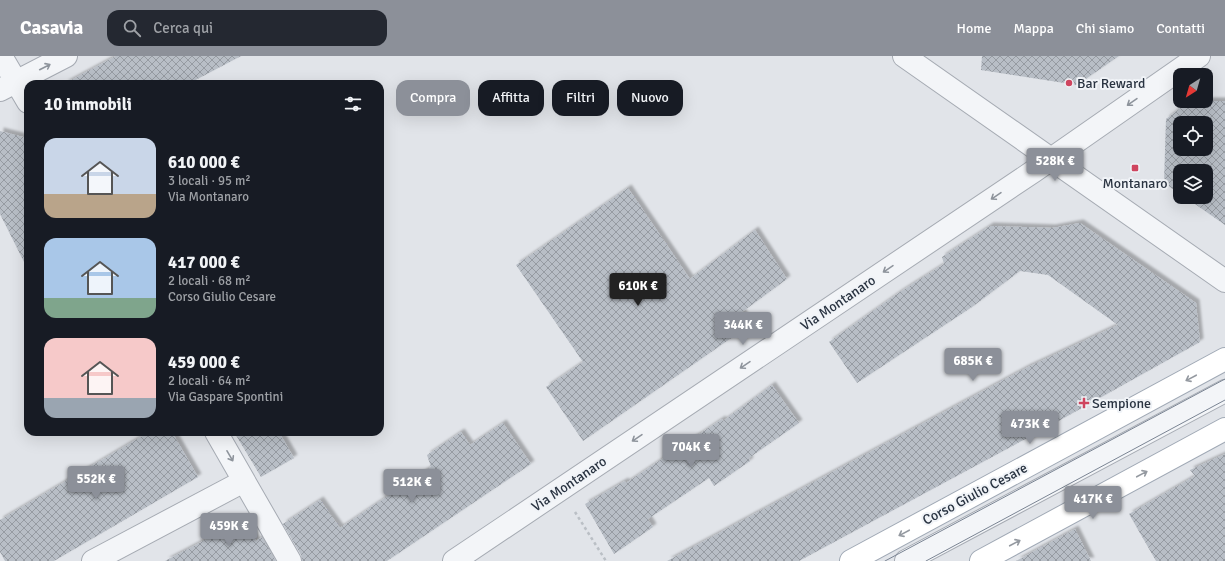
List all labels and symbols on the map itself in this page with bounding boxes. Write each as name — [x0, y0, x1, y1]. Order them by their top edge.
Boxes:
one-way arrow — [39, 62, 51, 70]
north arrow — [1173, 68, 1213, 108]
place label: Bar Reward — [1077, 75, 1145, 92]
marker: Bar Reward — [1064, 78, 1074, 88]
one-way arrow — [1127, 98, 1138, 106]
pin: 528K € — [1022, 148, 1088, 182]
marker: Montanaro — [1130, 163, 1140, 173]
place label: Montanaro — [1102, 175, 1168, 192]
one-way arrow — [990, 193, 1002, 201]
one-way arrow — [883, 265, 894, 273]
street label: Via Montanaro — [797, 272, 879, 334]
pin: 610K € — [605, 273, 671, 307]
pin: 344K € — [710, 312, 776, 346]
pin: 685K € — [940, 348, 1006, 382]
one-way arrow — [740, 361, 751, 369]
one-way arrow — [1185, 375, 1197, 382]
place label: Sempione — [1092, 395, 1151, 412]
marker: Sempione — [1079, 398, 1089, 408]
pin: 473K € — [997, 411, 1063, 445]
one-way arrow — [632, 434, 643, 442]
pin: 704K € — [658, 434, 724, 468]
one-way arrow — [226, 450, 234, 462]
street label: Via Montanaro — [528, 453, 610, 515]
street label: Corso Giulio Cesare — [920, 459, 1030, 529]
pin: 552K € — [63, 466, 129, 500]
pin: 512K € — [379, 469, 445, 503]
one-way arrow — [1136, 470, 1148, 478]
pin: 417K € — [1060, 486, 1126, 520]
pin: 459K € — [196, 513, 262, 547]
one-way arrow — [898, 529, 910, 537]
one-way arrow — [1009, 538, 1021, 546]

